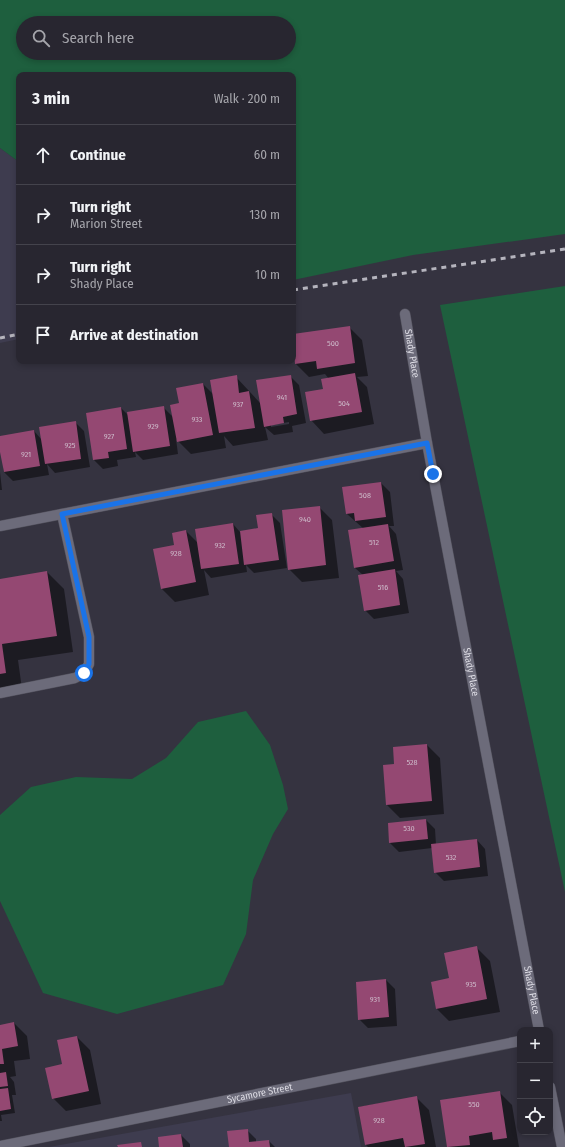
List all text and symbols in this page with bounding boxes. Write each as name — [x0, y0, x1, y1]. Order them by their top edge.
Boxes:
search box — [16, 16, 296, 60]
icon: search — [30, 27, 52, 49]
text: Search here — [62, 29, 134, 47]
text: 3 min — [32, 88, 70, 109]
text: Walk · 200 m — [214, 91, 280, 106]
icon: ahead — [32, 144, 54, 166]
text: Continue — [70, 146, 126, 164]
text: 60 m — [254, 147, 280, 162]
text: Turn right — [70, 198, 131, 216]
icon: right — [32, 204, 54, 226]
text: 130 m — [249, 207, 280, 222]
text: Marion Street — [70, 216, 142, 231]
text: Turn right — [70, 258, 131, 276]
icon: right — [32, 264, 54, 286]
text: 10 m — [255, 267, 280, 282]
text: Shady Place — [70, 276, 134, 291]
icon: arrive — [32, 324, 54, 346]
text: Arrive at destination — [70, 326, 198, 344]
street label: Shady Place — [402, 328, 422, 379]
house number: 500 — [327, 339, 339, 348]
house number: 941 — [277, 393, 287, 402]
house number: 504 — [338, 399, 350, 408]
house number: 937 — [233, 400, 244, 409]
house number: 933 — [192, 415, 203, 424]
house number: 929 — [147, 422, 159, 431]
house number: 927 — [104, 432, 115, 441]
house number: 925 — [65, 441, 76, 450]
house number: 921 — [21, 450, 31, 459]
route end — [424, 465, 442, 483]
house number: 508 — [359, 491, 371, 500]
house number: 940 — [299, 515, 311, 524]
house number: 512 — [369, 538, 379, 547]
house number: 932 — [215, 541, 226, 550]
house number: 928 — [170, 549, 182, 558]
house number: 516 — [378, 583, 388, 592]
street label: Shady Place — [460, 647, 481, 697]
route start — [75, 664, 93, 682]
house number: 528 — [406, 758, 418, 767]
house number: 530 — [403, 824, 415, 833]
house number: 532 — [446, 853, 457, 862]
street label: Shady Place — [521, 965, 542, 1016]
house number: 935 — [465, 980, 477, 989]
house number: 931 — [370, 995, 380, 1004]
map controls — [517, 1027, 553, 1135]
button: + — [517, 1027, 553, 1063]
button: − — [517, 1063, 553, 1099]
street label: Sycamore Street — [226, 1081, 294, 1106]
button: locate — [517, 1099, 553, 1135]
house number: 550 — [468, 1100, 480, 1109]
house number: 928 — [373, 1116, 385, 1125]

